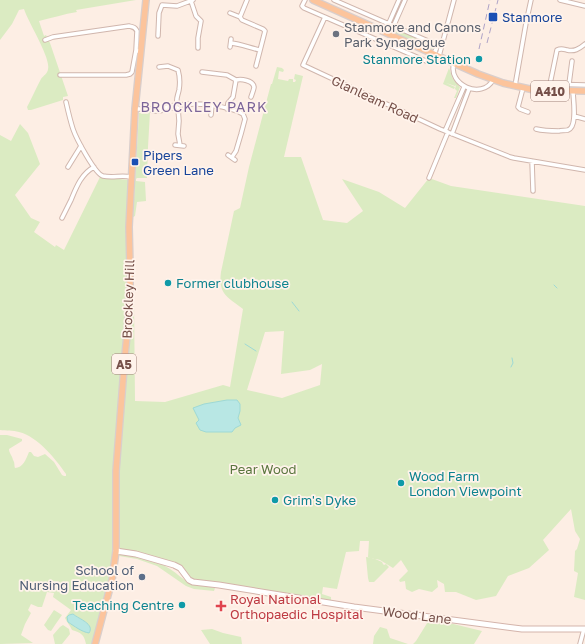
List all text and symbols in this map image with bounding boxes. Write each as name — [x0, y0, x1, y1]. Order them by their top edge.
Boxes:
place label: Stanmore — [502, 9, 562, 25]
marker: Stanmore — [487, 11, 499, 23]
place label: Stanmore and Canons Park Synagogue — [344, 19, 481, 50]
marker: Stanmore and Canons Park Synagogue — [331, 29, 341, 39]
place label: Stanmore Station — [362, 51, 471, 67]
marker: Stanmore Station — [474, 54, 484, 64]
street label: Glanleam Road — [329, 72, 421, 126]
road number: A410 — [531, 81, 569, 101]
district label: BROCKLEY PARK — [140, 98, 268, 115]
place label: Pipers Green Lane — [143, 147, 214, 178]
marker: Pipers Green Lane — [130, 157, 140, 167]
street label: Brockley Hill — [119, 259, 137, 339]
place label: Former clubhouse — [176, 275, 289, 291]
marker: Former clubhouse — [163, 278, 173, 288]
road number: A5 — [112, 354, 136, 374]
park label: Pear Wood — [229, 461, 297, 477]
place label: Wood Farm London Viewpoint — [409, 468, 522, 499]
marker: Wood Farm London Viewpoint — [396, 478, 406, 488]
place label: Grim's Dyke — [283, 492, 356, 508]
marker: Grim's Dyke — [270, 495, 280, 505]
place label: School of Nursing Education — [19, 562, 134, 593]
marker: School of Nursing Education — [137, 572, 147, 582]
place label: Royal National Orthopaedic Hospital — [230, 591, 363, 622]
place label: Teaching Centre — [72, 597, 174, 613]
marker: Teaching Centre — [177, 600, 187, 610]
marker: Royal National Orthopaedic Hospital — [215, 600, 227, 612]
street label: Wood Lane — [382, 603, 452, 627]

